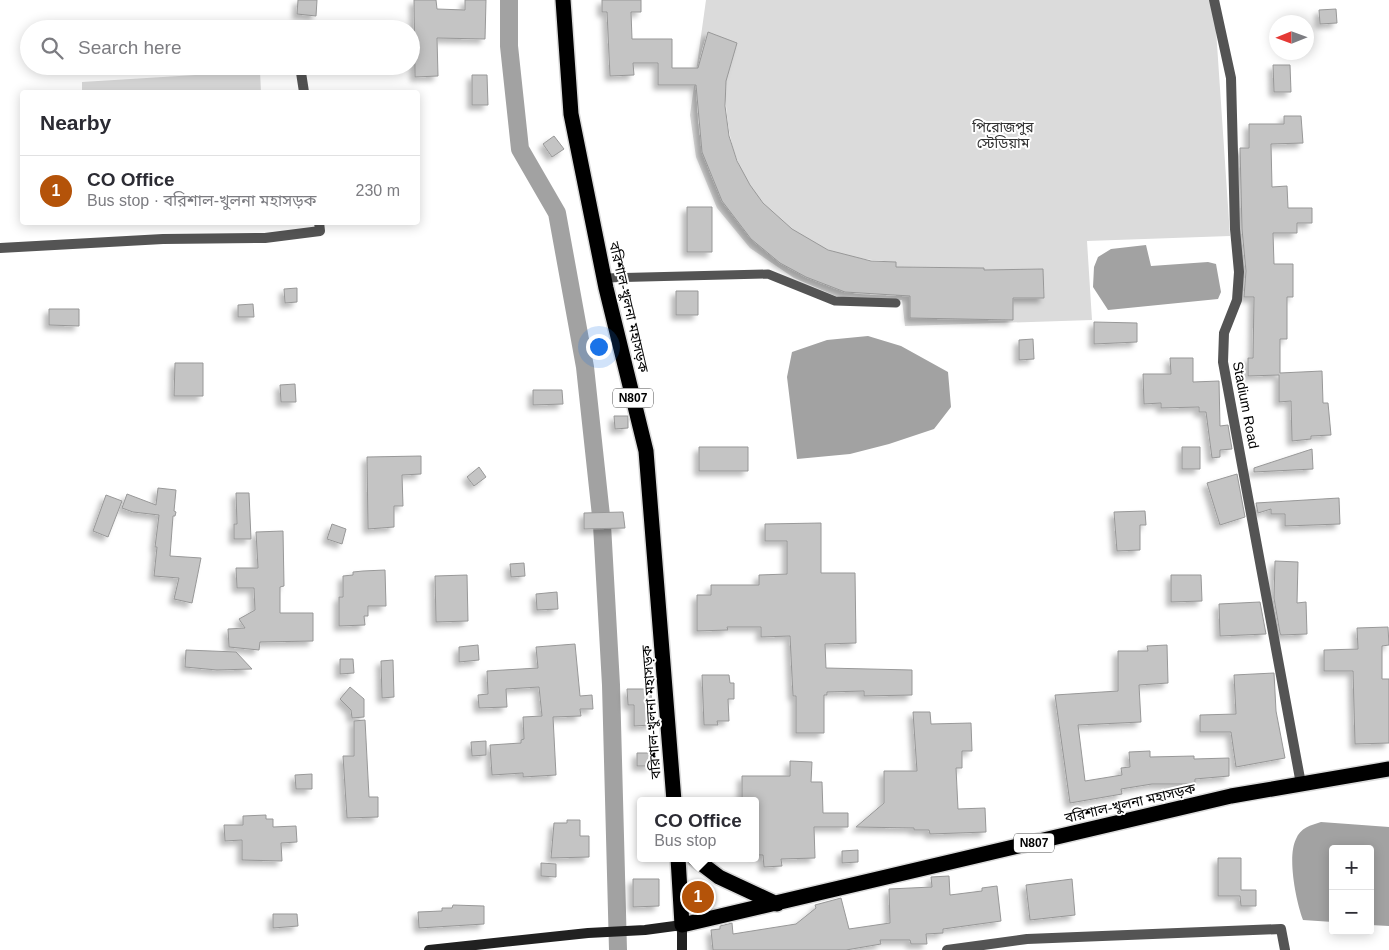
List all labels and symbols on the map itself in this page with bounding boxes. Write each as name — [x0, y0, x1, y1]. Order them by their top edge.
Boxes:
north arrow — [1269, 15, 1314, 60]
park label: পিরোজপুর স্টেডিয়াম — [971, 119, 1034, 151]
street label: বরিশাল-খুলনা মহাসড়ক — [605, 239, 652, 375]
your location — [586, 334, 612, 360]
street label: Stadium Road — [1230, 360, 1262, 450]
road number: N807 — [613, 388, 653, 408]
street label: বরিশাল-খুলনা মহাসড়ক — [638, 644, 665, 780]
street label: বরিশাল-খুলনা মহাসড়ক — [1062, 780, 1198, 827]
road number: N807 — [1014, 834, 1054, 852]
pin: 1 — [682, 878, 714, 916]

